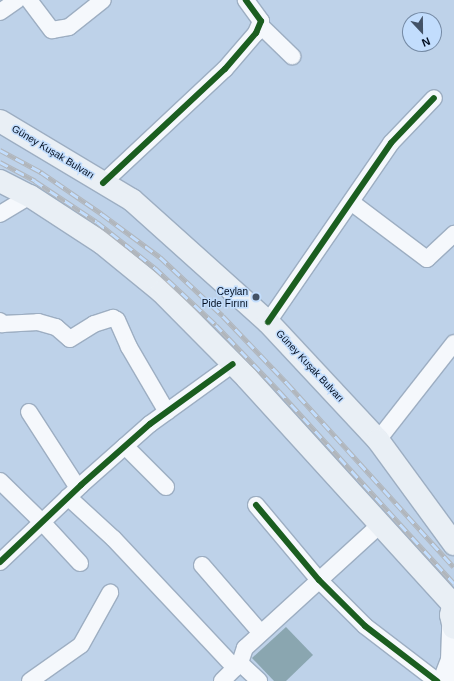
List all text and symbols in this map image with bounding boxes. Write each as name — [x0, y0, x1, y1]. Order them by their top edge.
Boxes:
north arrow — [402, 12, 442, 52]
text: N — [420, 35, 432, 49]
street label: Güney Kuşak Bulvarı — [10, 123, 96, 181]
place label: Ceylan Pide Fırını — [202, 285, 248, 308]
marker: Ceylan Pide Fırını — [251, 292, 261, 302]
street label: Güney Kuşak Bulvarı — [274, 328, 346, 404]

